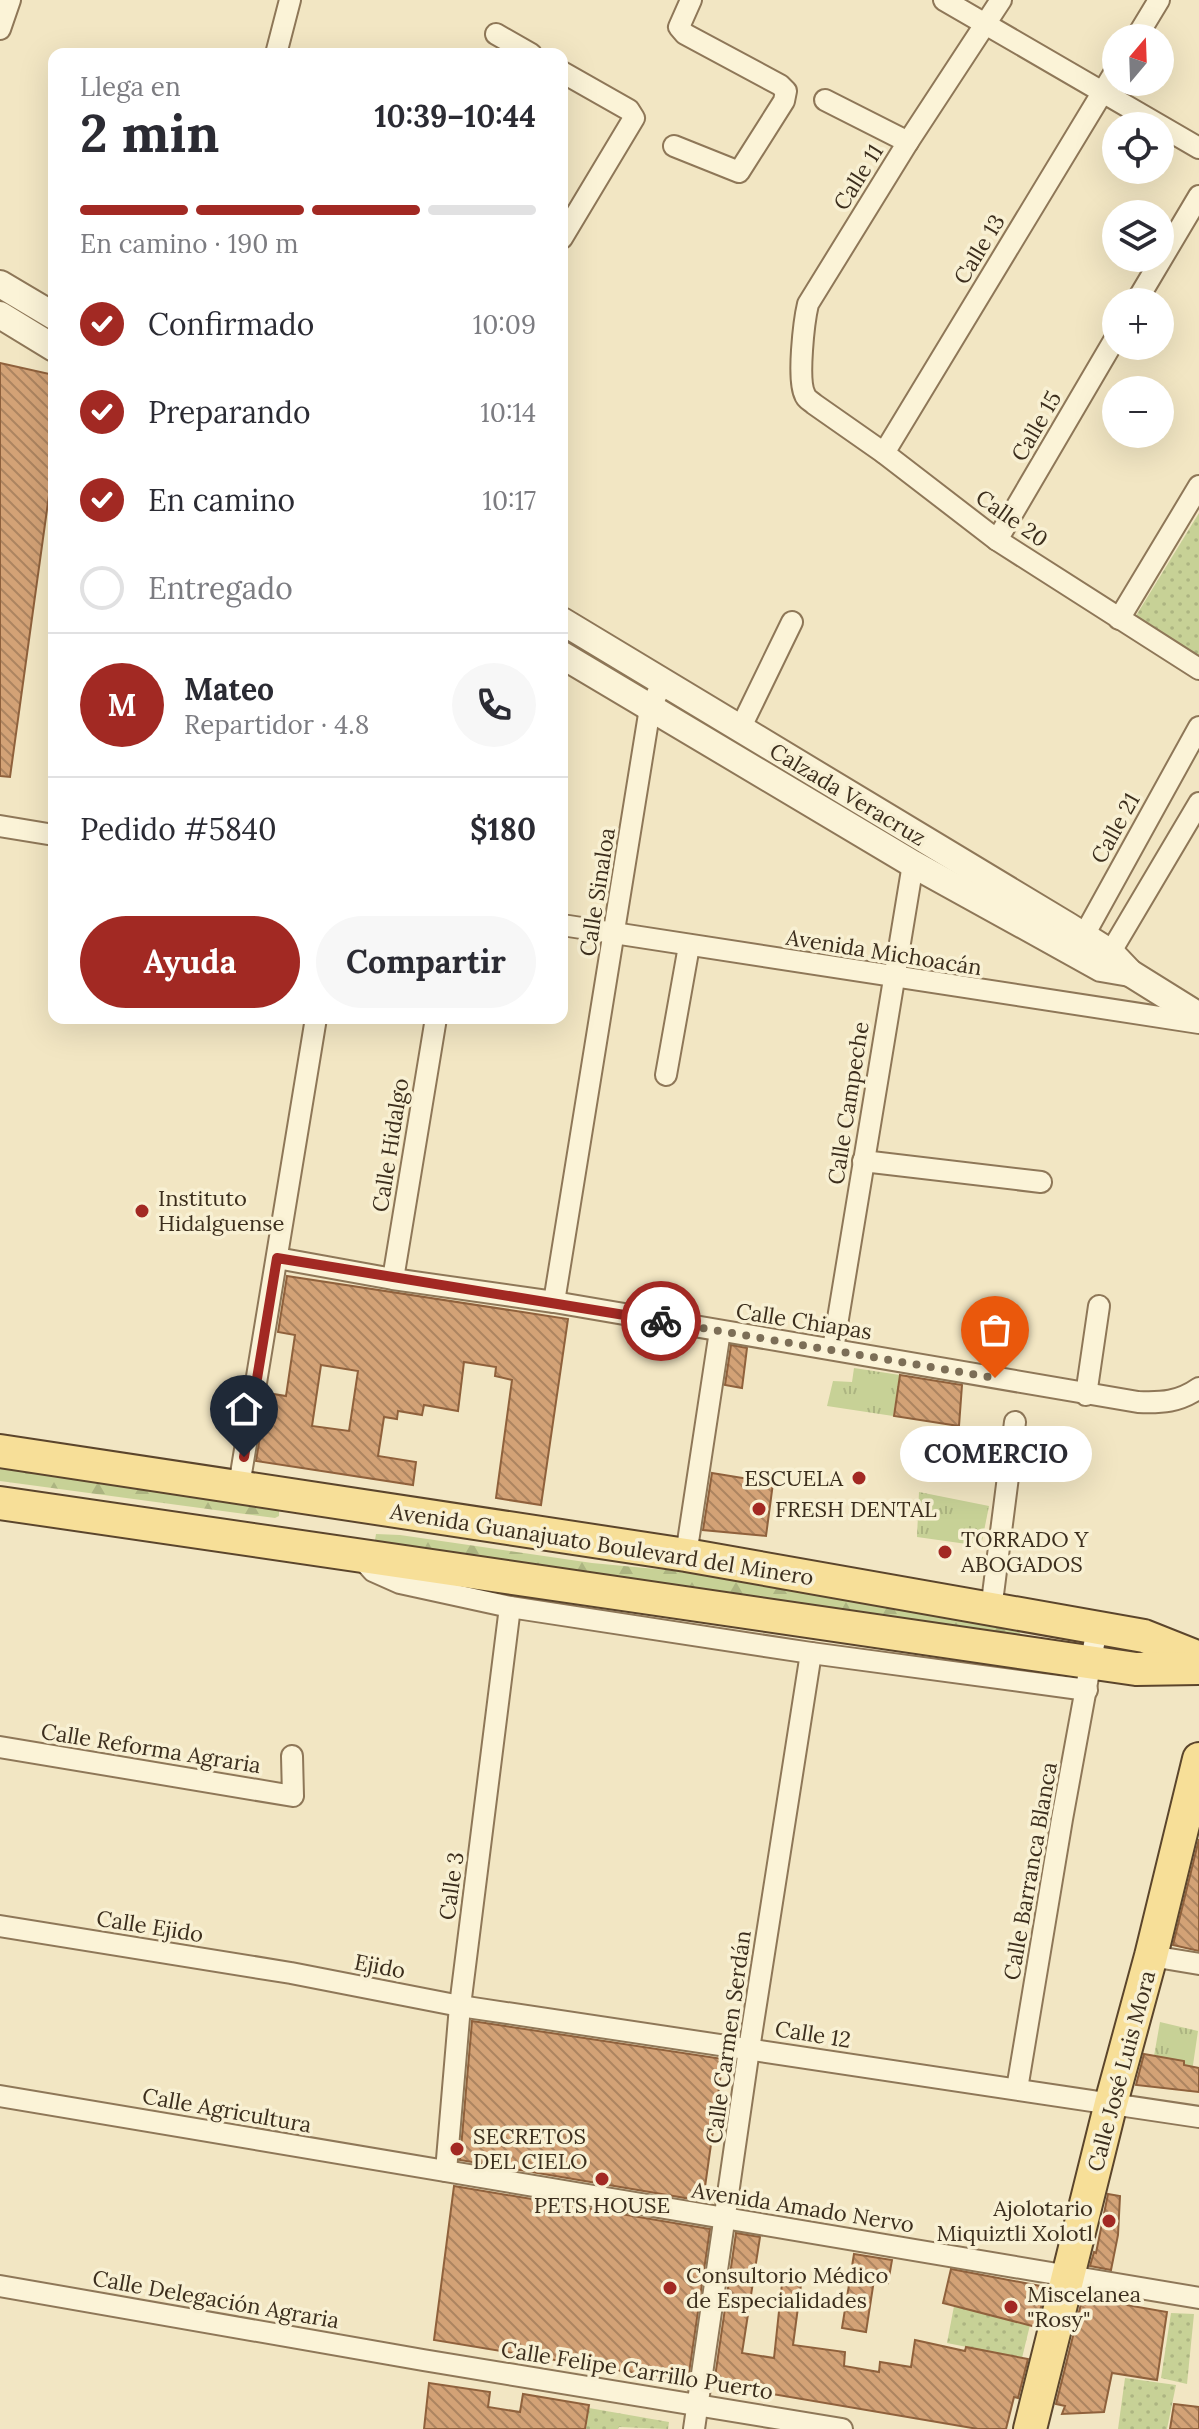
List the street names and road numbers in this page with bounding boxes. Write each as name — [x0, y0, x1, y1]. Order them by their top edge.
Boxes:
street label: Calle 11 — [827, 139, 889, 215]
street label: Calle 13 — [947, 209, 1011, 289]
street label: Calle 15 — [1005, 386, 1067, 466]
street label: Calle 20 — [970, 483, 1054, 553]
street label: Calzada Veracruz — [765, 736, 931, 852]
street label: Calle 21 — [1084, 788, 1146, 868]
street label: Calle Sinaloa — [573, 826, 621, 958]
street label: Avenida Michoacán — [783, 923, 984, 981]
street label: Calle Campeche — [821, 1019, 875, 1186]
street label: Calle Hidalgo — [366, 1076, 414, 1214]
street label: Calle Chiapas — [734, 1296, 874, 1346]
street label: Avenida Guanajuato Boulevard del Minero — [387, 1497, 816, 1591]
street label: Calle Reforma Agraria — [39, 1717, 263, 1779]
street label: Calle Barranca Blanca — [997, 1760, 1063, 1982]
street label: Calle 3 — [432, 1850, 470, 1922]
street label: Calle Ejido — [95, 1904, 205, 1948]
street label: Calle Carmen Serdán — [699, 1929, 757, 2145]
street label: Ejido — [352, 1947, 408, 1985]
street label: Calle José Luis Mora — [1081, 1967, 1161, 2175]
street label: Calle 12 — [773, 2014, 853, 2054]
street label: Calle Agricultura — [140, 2081, 314, 2139]
street label: Avenida Amado Nervo — [689, 2175, 916, 2238]
street label: Calle Delegación Agraria — [91, 2264, 341, 2334]
street label: Calle Felipe Carrillo Puerto — [499, 2335, 775, 2405]

